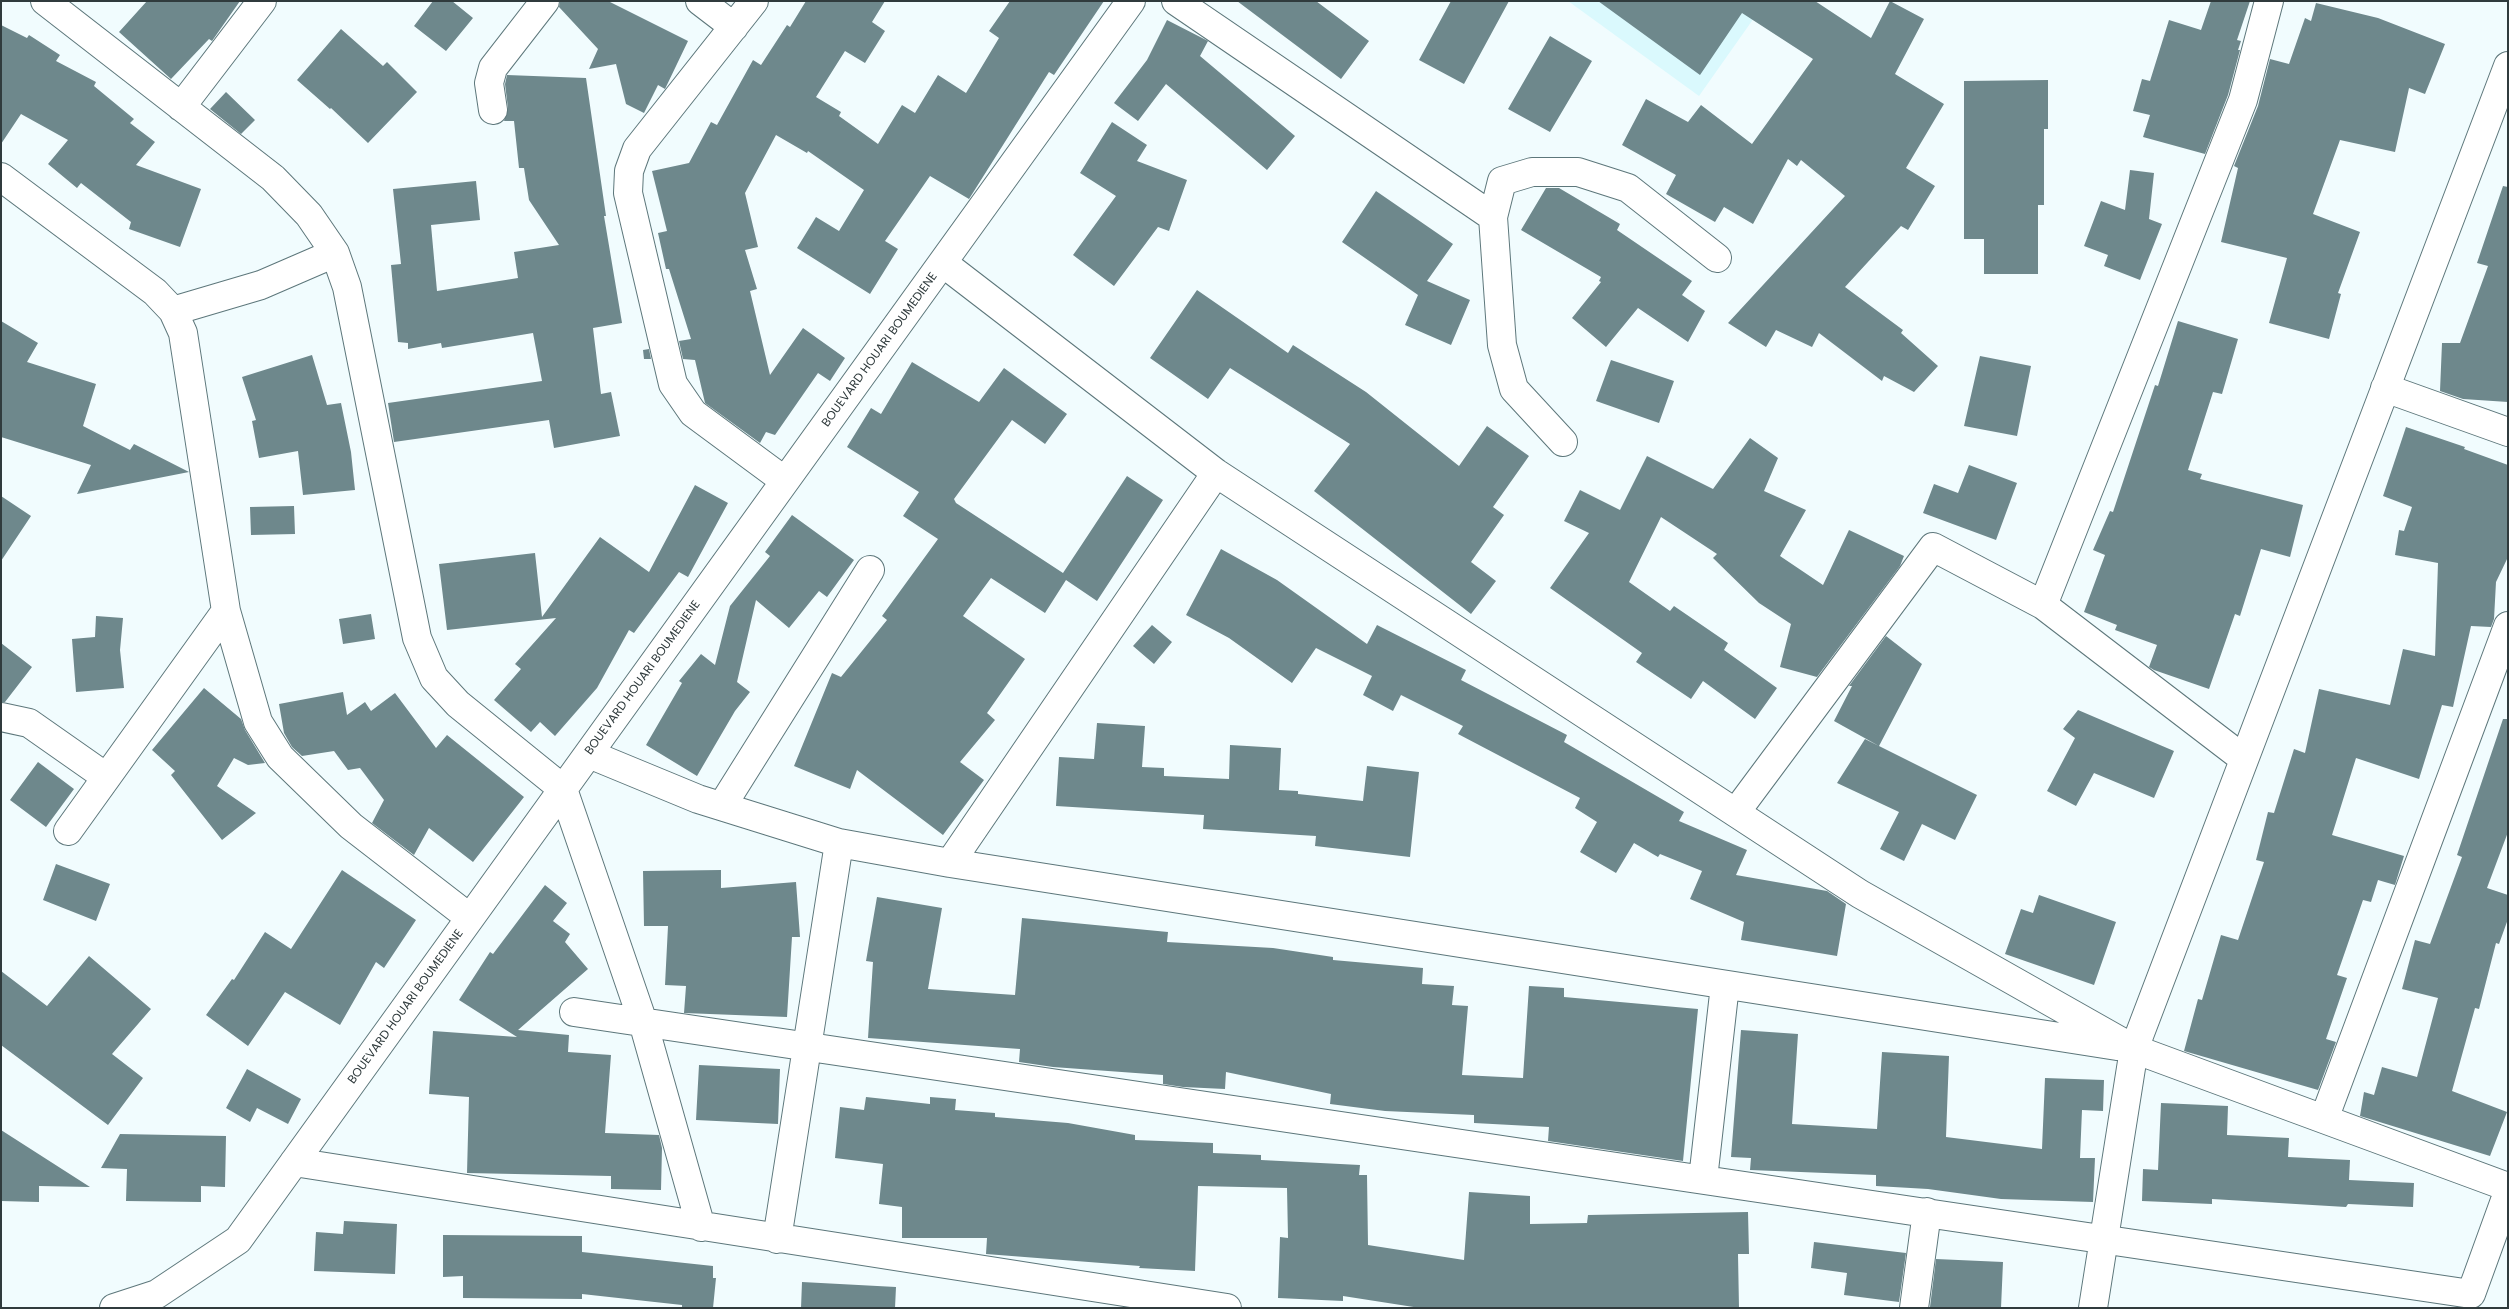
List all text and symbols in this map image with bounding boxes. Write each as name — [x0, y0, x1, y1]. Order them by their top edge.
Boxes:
street label: BOUEVARD HOUARI BOUMEDIENE — [819, 270, 941, 430]
street label: BOUEVARD HOUARI BOUMEDIENE — [582, 598, 704, 758]
street label: BOUEVARD HOUARI BOUMEDIENE — [345, 927, 467, 1087]

